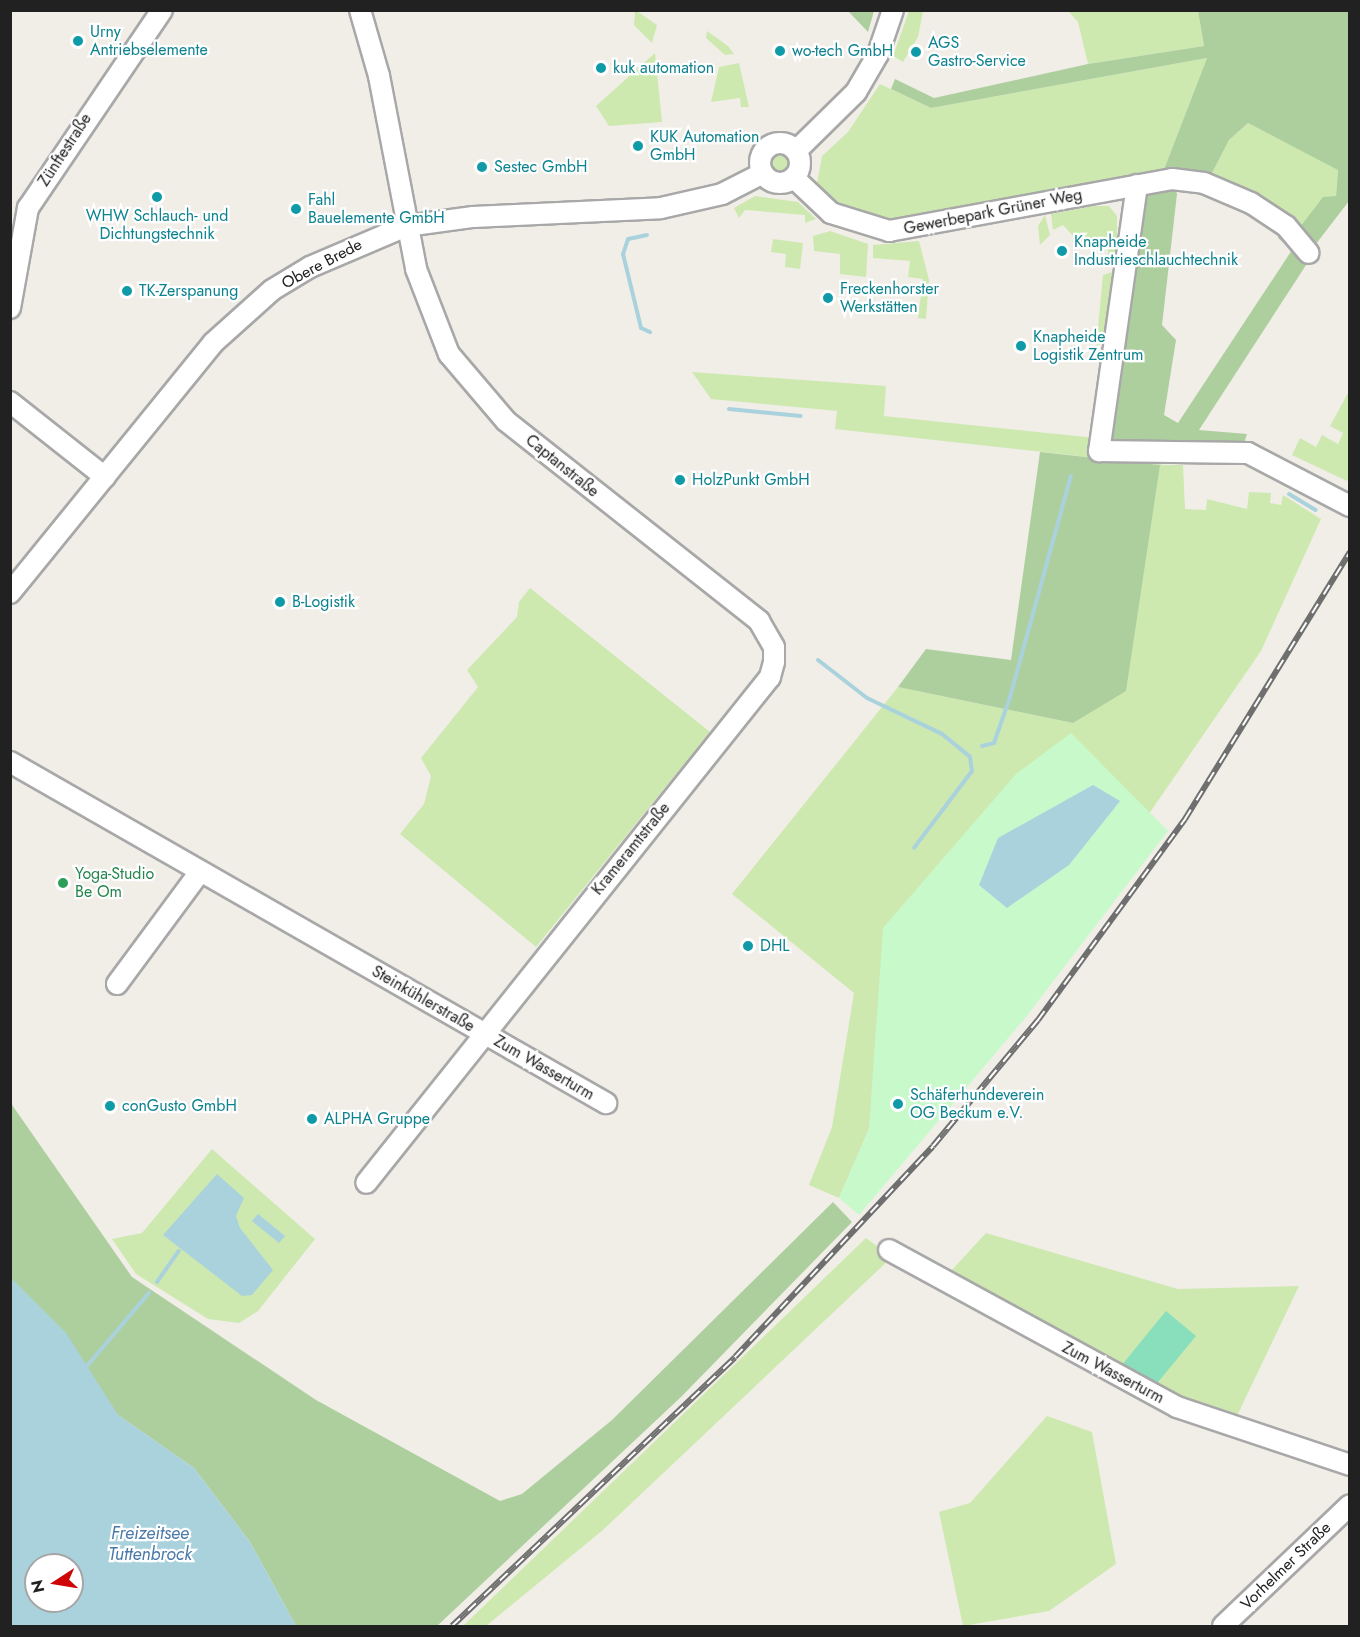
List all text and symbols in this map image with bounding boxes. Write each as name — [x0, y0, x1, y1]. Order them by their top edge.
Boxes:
place label: Urny Antriebselemente — [90, 22, 208, 60]
place label: AGS Gastro-Service — [928, 33, 1026, 71]
marker: Urny Antriebselemente — [71, 34, 85, 48]
place label: wo-tech GmbH — [792, 41, 893, 61]
marker: wo-tech GmbH — [773, 44, 787, 58]
marker: AGS Gastro-Service — [909, 45, 923, 59]
place label: kuk automation — [613, 58, 714, 78]
marker: kuk automation — [594, 61, 608, 75]
street label: Zünftestraße — [34, 110, 96, 190]
place label: KUK Automation GmbH — [650, 127, 759, 165]
marker: KUK Automation GmbH — [631, 139, 645, 153]
place label: Sestec GmbH — [494, 157, 587, 177]
marker: Sestec GmbH — [475, 160, 489, 174]
street label: Gewerbepark Grüner Weg — [902, 185, 1084, 239]
marker: WHW Schlauch- und Dichtungstechnik — [150, 190, 164, 204]
place label: Fahl Bauelemente GmbH — [308, 190, 445, 228]
marker: Fahl Bauelemente GmbH — [289, 202, 303, 216]
place label: WHW Schlauch- und Dichtungstechnik — [86, 206, 228, 244]
place label: Knapheide Industrieschlauchtechnik — [1074, 232, 1238, 270]
street label: Obere Brede — [279, 235, 365, 293]
marker: Knapheide Industrieschlauchtechnik — [1055, 244, 1069, 258]
place label: Freckenhorster Werkstätten — [840, 279, 939, 317]
place label: TK-Zerspanung — [139, 281, 238, 301]
marker: TK-Zerspanung — [120, 284, 134, 298]
marker: Freckenhorster Werkstätten — [821, 291, 835, 305]
place label: Knapheide Logistik Zentrum — [1033, 327, 1144, 365]
marker: Knapheide Logistik Zentrum — [1014, 339, 1028, 353]
street label: Captanstraße — [522, 431, 602, 501]
place label: HolzPunkt GmbH — [692, 470, 810, 490]
marker: HolzPunkt GmbH — [673, 473, 687, 487]
place label: B-Logistik — [292, 592, 355, 612]
marker: B-Logistik — [273, 595, 287, 609]
street label: Krameramtstraße — [588, 799, 674, 899]
place label: Yoga-Studio Be Om — [75, 864, 154, 902]
marker: Yoga-Studio Be Om — [56, 876, 70, 890]
place label: DHL — [760, 936, 790, 956]
marker: DHL — [741, 939, 755, 953]
street label: Steinkühlerstraße — [368, 962, 478, 1036]
street label: Zum Wasserturm — [490, 1032, 598, 1104]
place label: Schäferhundeverein OG Beckum e.V. — [910, 1085, 1044, 1123]
place label: conGusto GmbH — [122, 1096, 237, 1116]
marker: Schäferhundeverein OG Beckum e.V. — [891, 1097, 905, 1111]
marker: conGusto GmbH — [103, 1099, 117, 1113]
place label: ALPHA Gruppe — [324, 1109, 430, 1129]
marker: ALPHA Gruppe — [305, 1112, 319, 1126]
street label: Zum Wasserturm — [1059, 1338, 1167, 1408]
street label: Vorhelmer Straße — [1237, 1518, 1335, 1614]
water label: Freizeitsee Tuttenbrock — [108, 1523, 192, 1565]
north arrow — [24, 1553, 84, 1613]
text: N — [25, 1578, 50, 1595]

